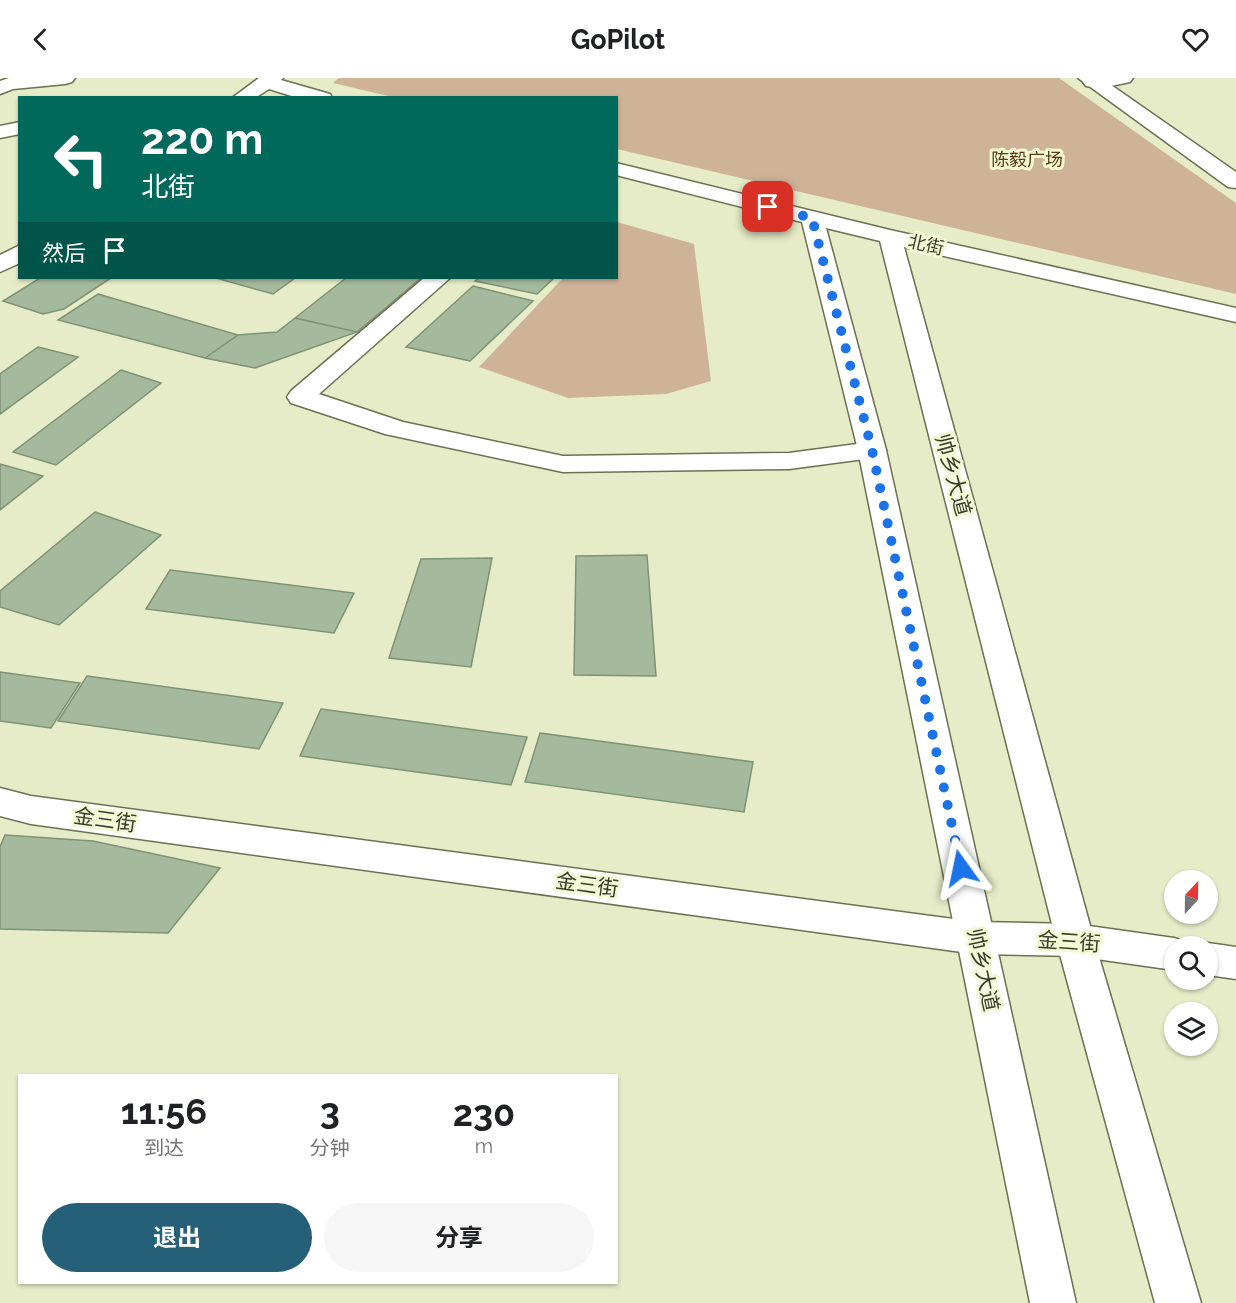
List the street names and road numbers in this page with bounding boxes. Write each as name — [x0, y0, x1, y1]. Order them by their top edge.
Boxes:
street label: 北街 — [906, 230, 946, 259]
street label: 帅乡大道 — [931, 431, 976, 519]
street label: 金三街 — [72, 803, 138, 836]
street label: 金三街 — [554, 868, 620, 901]
street label: 帅乡大道 — [963, 926, 1004, 1014]
street label: 金三街 — [1037, 927, 1101, 956]

